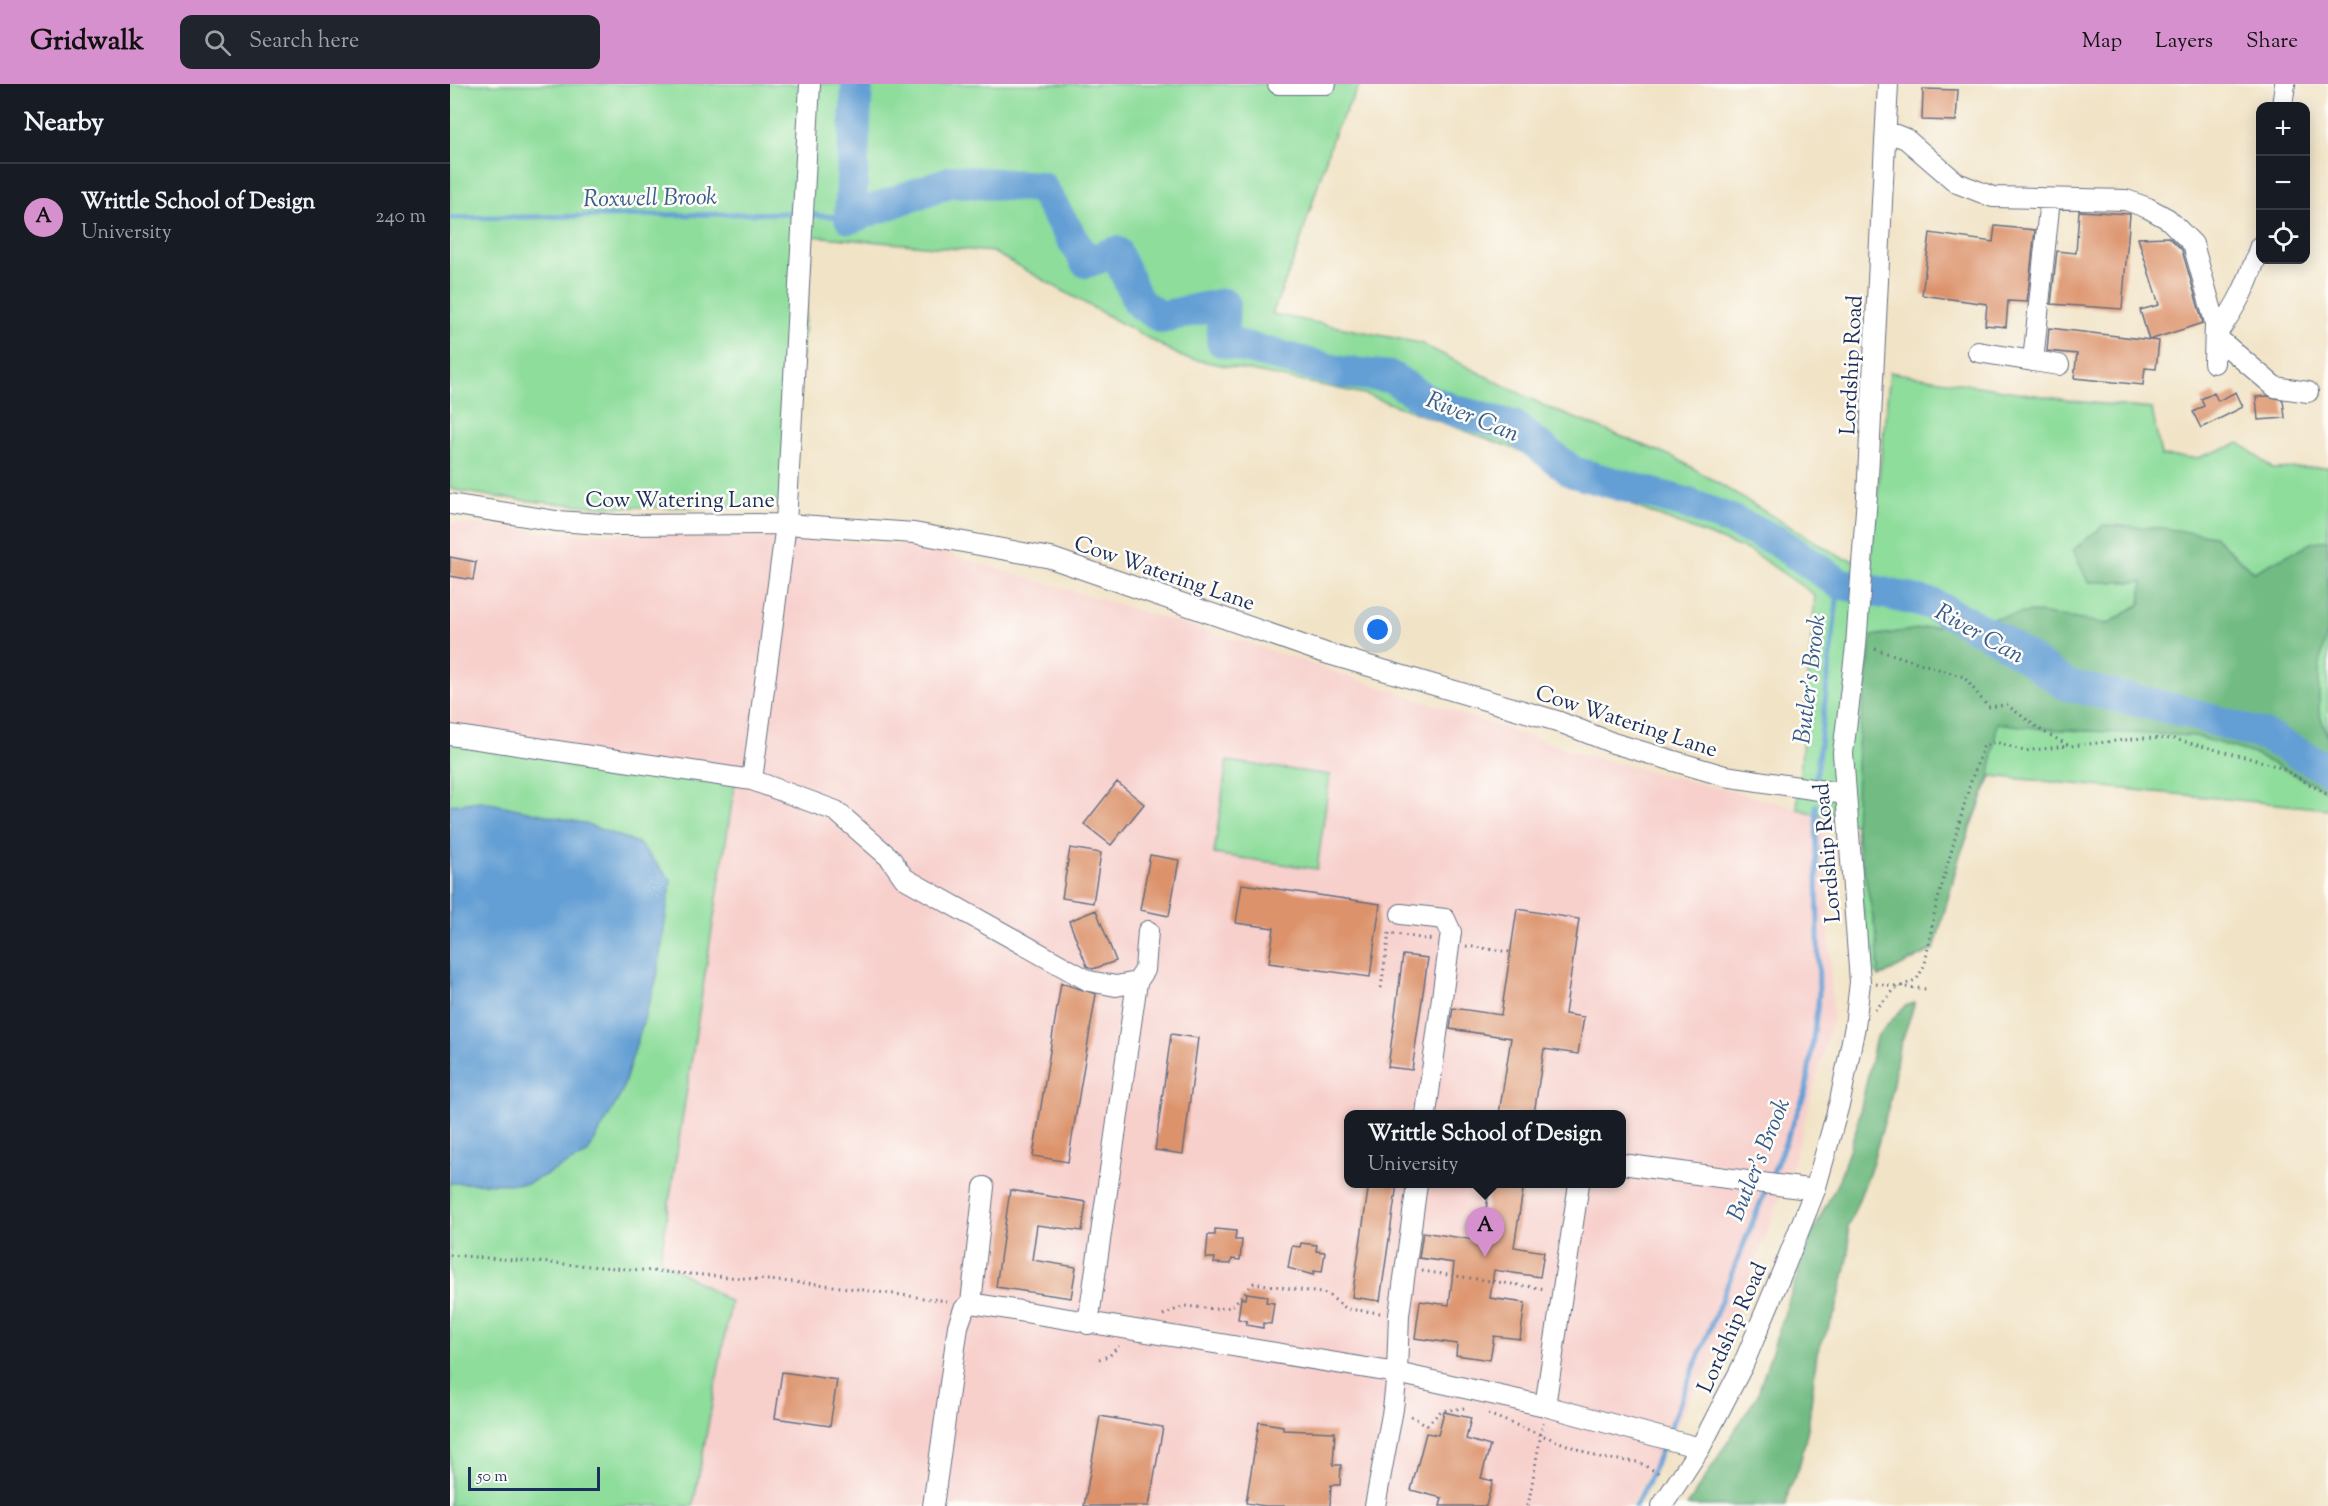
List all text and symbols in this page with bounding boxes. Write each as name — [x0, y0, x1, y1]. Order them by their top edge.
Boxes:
search box — [180, 15, 600, 69]
text: Gridwalk — [30, 22, 144, 62]
icon: search — [201, 26, 234, 59]
text: Search here — [249, 26, 359, 58]
text: Map — [2082, 27, 2122, 57]
text: Layers — [2155, 27, 2213, 57]
text: Share — [2246, 27, 2298, 57]
map controls — [2256, 102, 2310, 264]
button: + — [2256, 102, 2310, 156]
text: Nearby — [24, 105, 104, 142]
button: − — [2256, 156, 2310, 210]
water label: Roxwell Brook — [583, 181, 717, 217]
text: Writtle School of Design — [81, 187, 315, 219]
text: A — [35, 203, 52, 232]
text: 240 m — [375, 203, 426, 232]
button: locate — [2256, 210, 2310, 264]
text: University — [81, 219, 172, 248]
street label: Lordship Road — [1833, 294, 1873, 436]
water label: River Can — [1421, 384, 1524, 452]
street label: Cow Watering Lane — [585, 486, 775, 518]
street label: Cow Watering Lane — [1069, 529, 1259, 621]
water label: River Can — [1928, 596, 2030, 673]
water label: Butler's Brook — [1786, 613, 1836, 746]
your location — [1363, 615, 1392, 644]
street label: Cow Watering Lane — [1531, 678, 1721, 767]
street label: Lordship Road — [1807, 782, 1851, 924]
water label: Butler's Brook — [1720, 1093, 1800, 1226]
popup — [1344, 1110, 1626, 1188]
text: Writtle School of Design — [1368, 1119, 1602, 1151]
text: University — [1368, 1151, 1458, 1180]
pin: A — [1466, 1208, 1504, 1257]
street label: Lordship Road — [1691, 1258, 1777, 1399]
scale bar — [468, 1464, 600, 1492]
text: 50 m — [477, 1466, 508, 1489]

